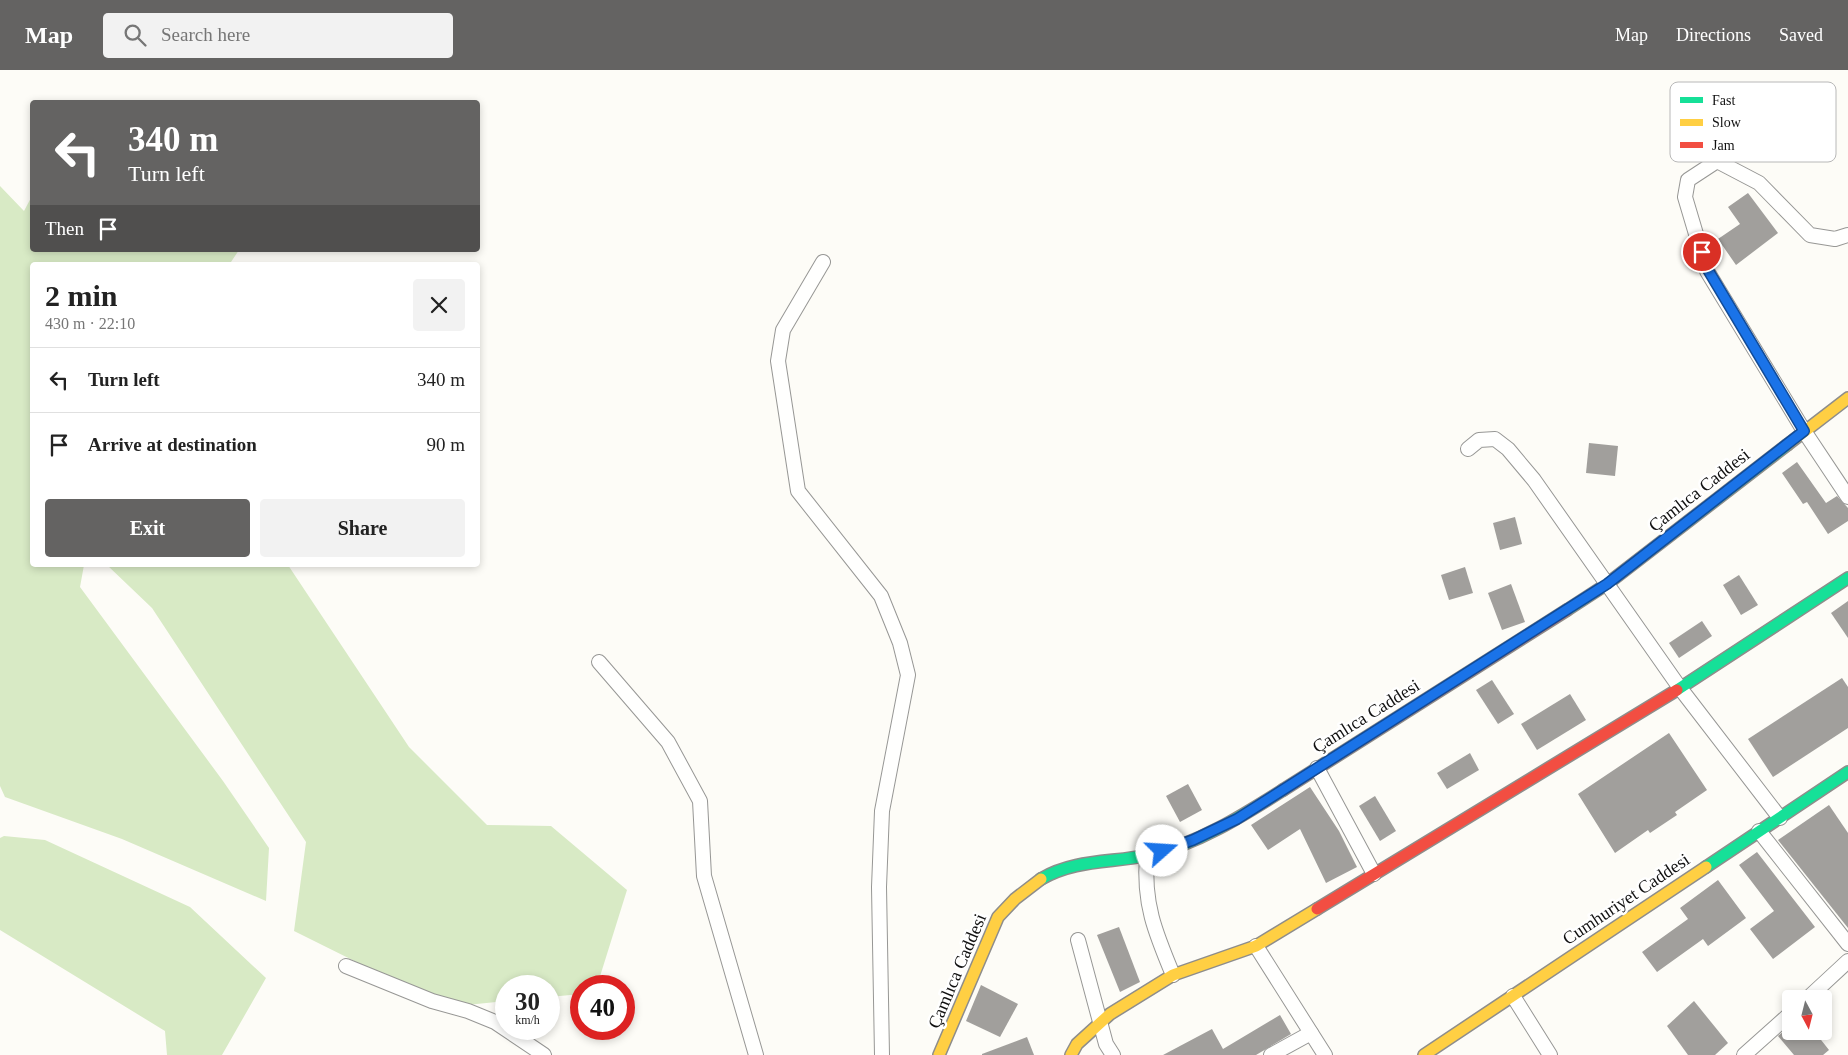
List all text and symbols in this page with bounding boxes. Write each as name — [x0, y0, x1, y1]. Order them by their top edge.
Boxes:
search box — [103, 13, 453, 58]
icon: search — [121, 21, 149, 49]
text: Map — [25, 22, 73, 48]
text: Search here — [161, 24, 250, 45]
text: Map — [1615, 25, 1648, 45]
text: Directions — [1676, 25, 1751, 45]
text: Saved — [1779, 25, 1823, 45]
legend — [1670, 82, 1836, 162]
text: Fast — [1712, 93, 1735, 108]
text: Slow — [1712, 115, 1742, 130]
icon: left — [45, 120, 110, 185]
text: 340 m — [128, 120, 218, 159]
text: Jam — [1712, 138, 1735, 153]
text: Turn left — [128, 161, 205, 186]
icon: arrive — [94, 215, 122, 243]
text: Then — [45, 218, 84, 239]
pin — [1681, 231, 1723, 273]
icon: arrive — [1688, 238, 1716, 266]
text: 2 min — [45, 279, 118, 312]
button: close — [413, 279, 465, 331]
text: 430 m · 22:10 — [45, 315, 135, 332]
icon: left — [45, 366, 73, 394]
text: Turn left — [88, 369, 160, 390]
text: 340 m — [417, 369, 465, 390]
icon: arrive — [45, 431, 73, 459]
text: Arrive at destination — [88, 434, 257, 455]
text: 90 m — [426, 434, 465, 455]
street label: Çamlıca Caddesi — [1645, 444, 1753, 536]
button: Exit — [45, 499, 250, 557]
button: Share — [260, 499, 465, 557]
street label: Çamlıca Caddesi — [1309, 675, 1423, 757]
position arrow — [1135, 824, 1187, 876]
street label: Cumhuriyet Caddesi — [1559, 849, 1693, 949]
street label: Çamlıca Caddesi — [924, 911, 990, 1031]
speed limit sign: 40 — [570, 975, 635, 1040]
text: 30 — [515, 988, 540, 1015]
north arrow — [1782, 990, 1832, 1040]
map controls — [1782, 990, 1832, 1040]
text: km/h — [515, 1013, 540, 1027]

